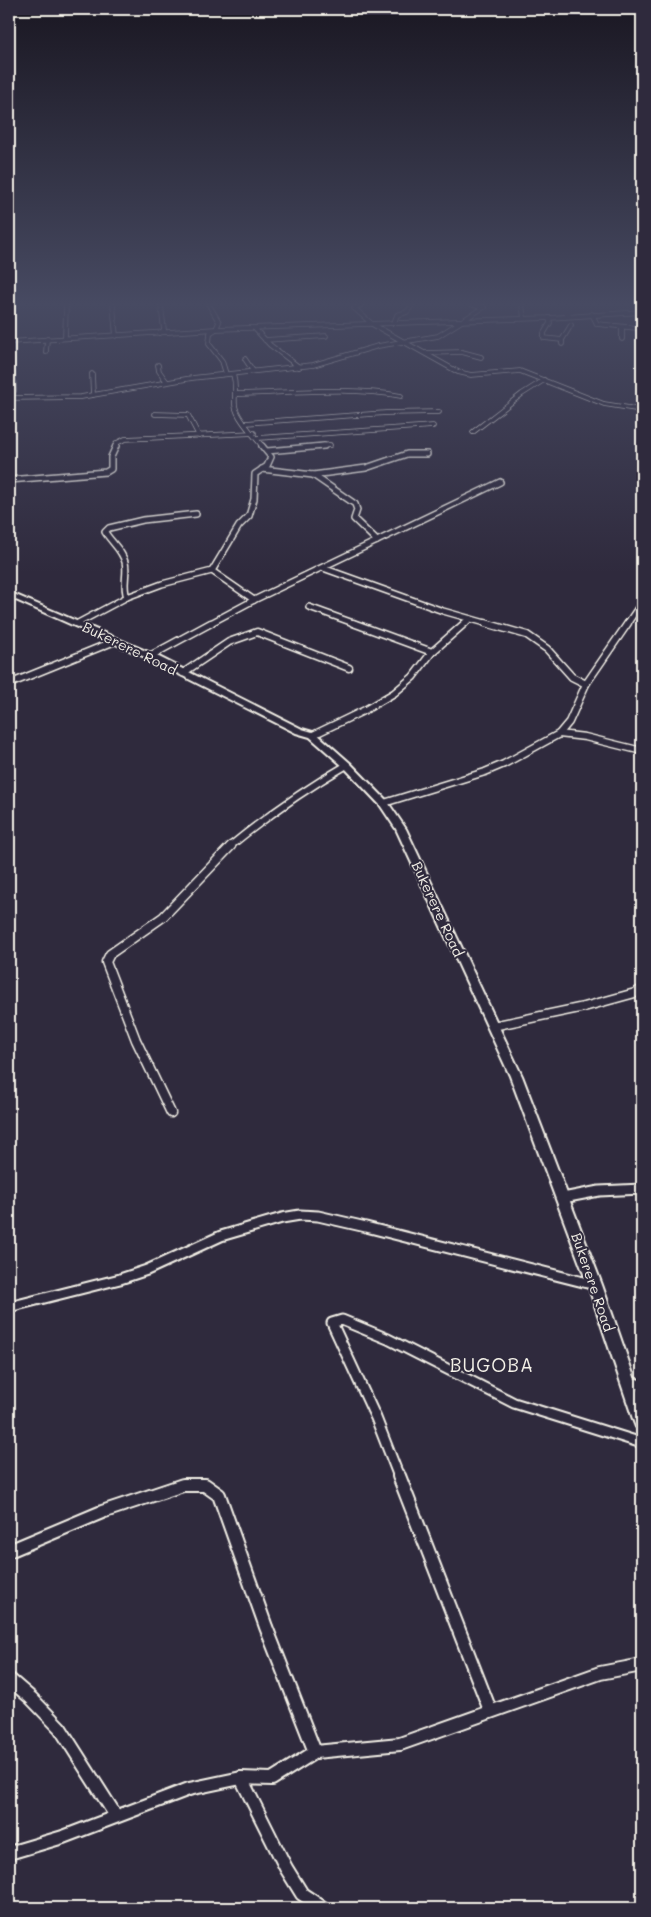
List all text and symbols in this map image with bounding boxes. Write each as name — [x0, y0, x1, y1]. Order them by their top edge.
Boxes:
street label: Bukerere Road — [79, 617, 181, 679]
street label: Bukerere Road — [408, 858, 468, 960]
street label: Bukerere Road — [567, 1230, 619, 1334]
district label: BUGOBA — [450, 1352, 534, 1377]

